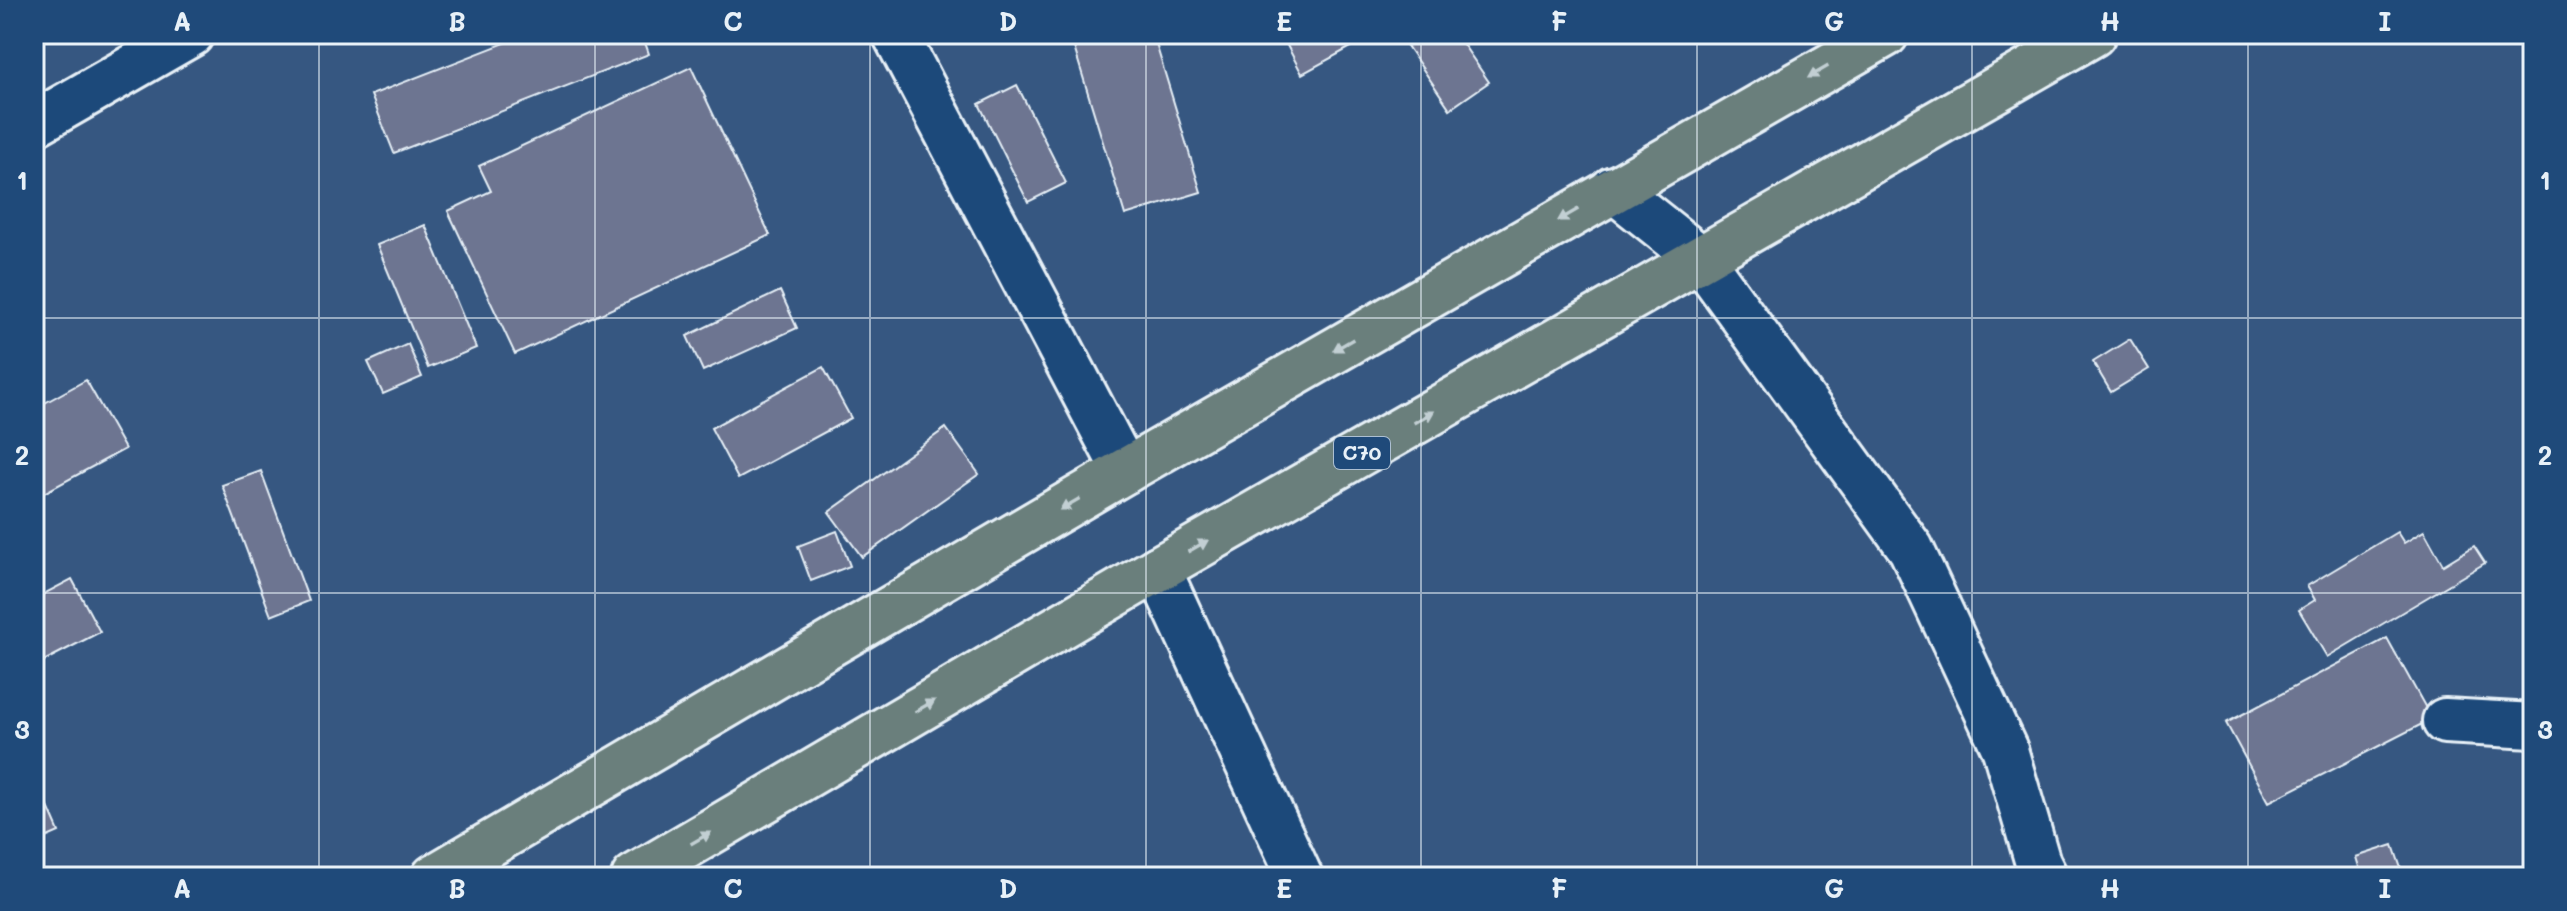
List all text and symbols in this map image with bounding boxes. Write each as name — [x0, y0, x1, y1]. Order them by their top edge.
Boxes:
text: A — [173, 4, 191, 38]
text: B — [448, 4, 466, 38]
text: C — [723, 4, 743, 38]
text: D — [999, 4, 1017, 38]
text: E — [1276, 4, 1292, 38]
text: F — [1551, 4, 1567, 38]
text: G — [1824, 4, 1844, 38]
text: H — [2100, 4, 2120, 38]
text: I — [2378, 4, 2392, 38]
one-way arrow — [1807, 65, 1829, 79]
text: 1 — [16, 163, 28, 197]
text: 1 — [2539, 163, 2551, 197]
one-way arrow — [1557, 208, 1579, 222]
one-way arrow — [1332, 338, 1354, 352]
one-way arrow — [1413, 410, 1435, 424]
road number: C70 — [1334, 437, 1390, 469]
text: 2 — [15, 438, 29, 472]
text: 2 — [2538, 438, 2552, 472]
one-way arrow — [1059, 497, 1081, 511]
one-way arrow — [1187, 539, 1209, 553]
one-way arrow — [914, 699, 936, 713]
text: 3 — [14, 712, 30, 746]
text: 3 — [2537, 712, 2553, 746]
one-way arrow — [690, 831, 712, 845]
text: A — [173, 871, 191, 905]
text: B — [448, 871, 466, 905]
text: C — [723, 871, 743, 905]
text: D — [999, 871, 1017, 905]
text: E — [1276, 871, 1292, 905]
text: F — [1551, 871, 1567, 905]
text: G — [1824, 871, 1844, 905]
text: H — [2100, 871, 2120, 905]
text: I — [2378, 871, 2392, 905]

